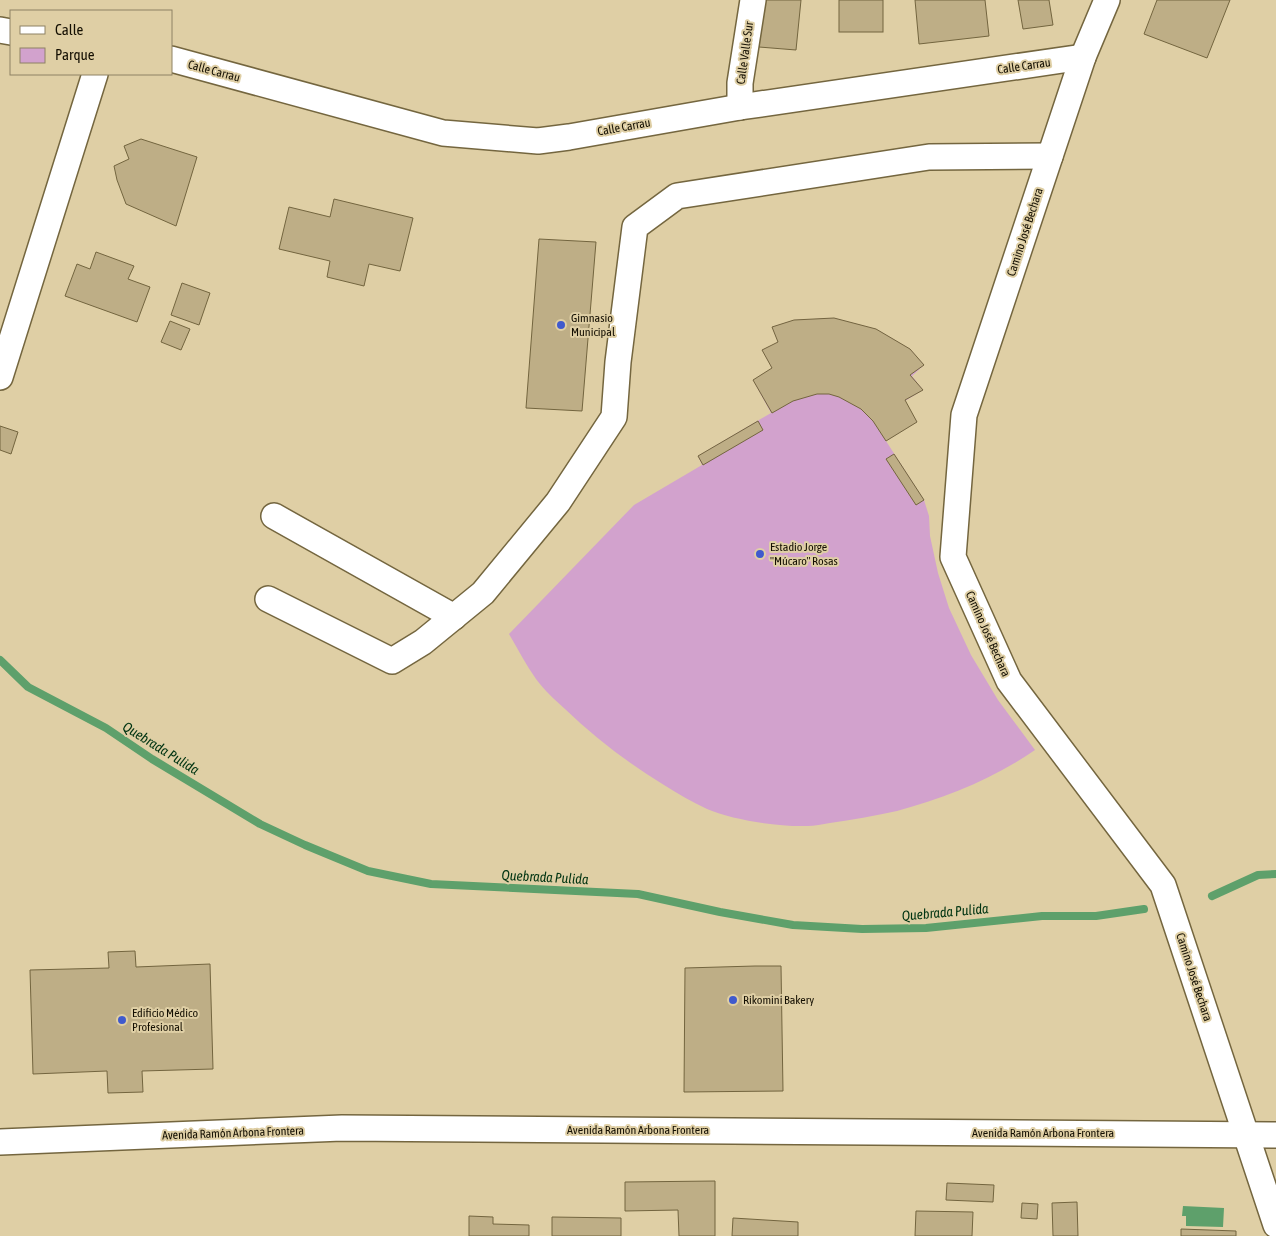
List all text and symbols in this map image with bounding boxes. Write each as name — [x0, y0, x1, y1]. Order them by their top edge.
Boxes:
legend — [10, 10, 172, 75]
street label: Calle Valle Sur — [734, 20, 756, 85]
text: Calle — [55, 21, 84, 38]
text: Parque — [55, 46, 95, 63]
street label: Calle Carrau — [997, 55, 1052, 77]
street label: Calle Carrau — [186, 57, 242, 85]
street label: Calle Carrau — [596, 115, 652, 139]
street label: Camino José Bechara — [1004, 186, 1046, 278]
place label: Gimnasio Municipal — [571, 311, 616, 339]
marker: Gimnasio Municipal — [555, 319, 567, 331]
place label: Estadio Jorge ''Múcaro'' Rosas — [770, 540, 838, 568]
marker: Estadio Jorge ''Múcaro'' Rosas — [754, 548, 766, 560]
street label: Camino José Bechara — [963, 589, 1013, 679]
water label: Quebrada Pulida — [120, 718, 203, 778]
water label: Quebrada Pulida — [501, 867, 589, 887]
water label: Quebrada Pulida — [901, 900, 989, 924]
street label: Camino José Bechara — [1173, 931, 1215, 1023]
place label: Rikomini Bakery — [743, 993, 814, 1007]
marker: Rikomini Bakery — [727, 994, 739, 1006]
place label: Edificio Médico Profesional — [132, 1006, 198, 1034]
marker: Edificio Médico Profesional — [116, 1014, 128, 1026]
street label: Avenida Ramón Arbona Frontera — [567, 1123, 709, 1137]
street label: Avenida Ramón Arbona Frontera — [162, 1124, 304, 1142]
street label: Avenida Ramón Arbona Frontera — [972, 1126, 1114, 1140]

